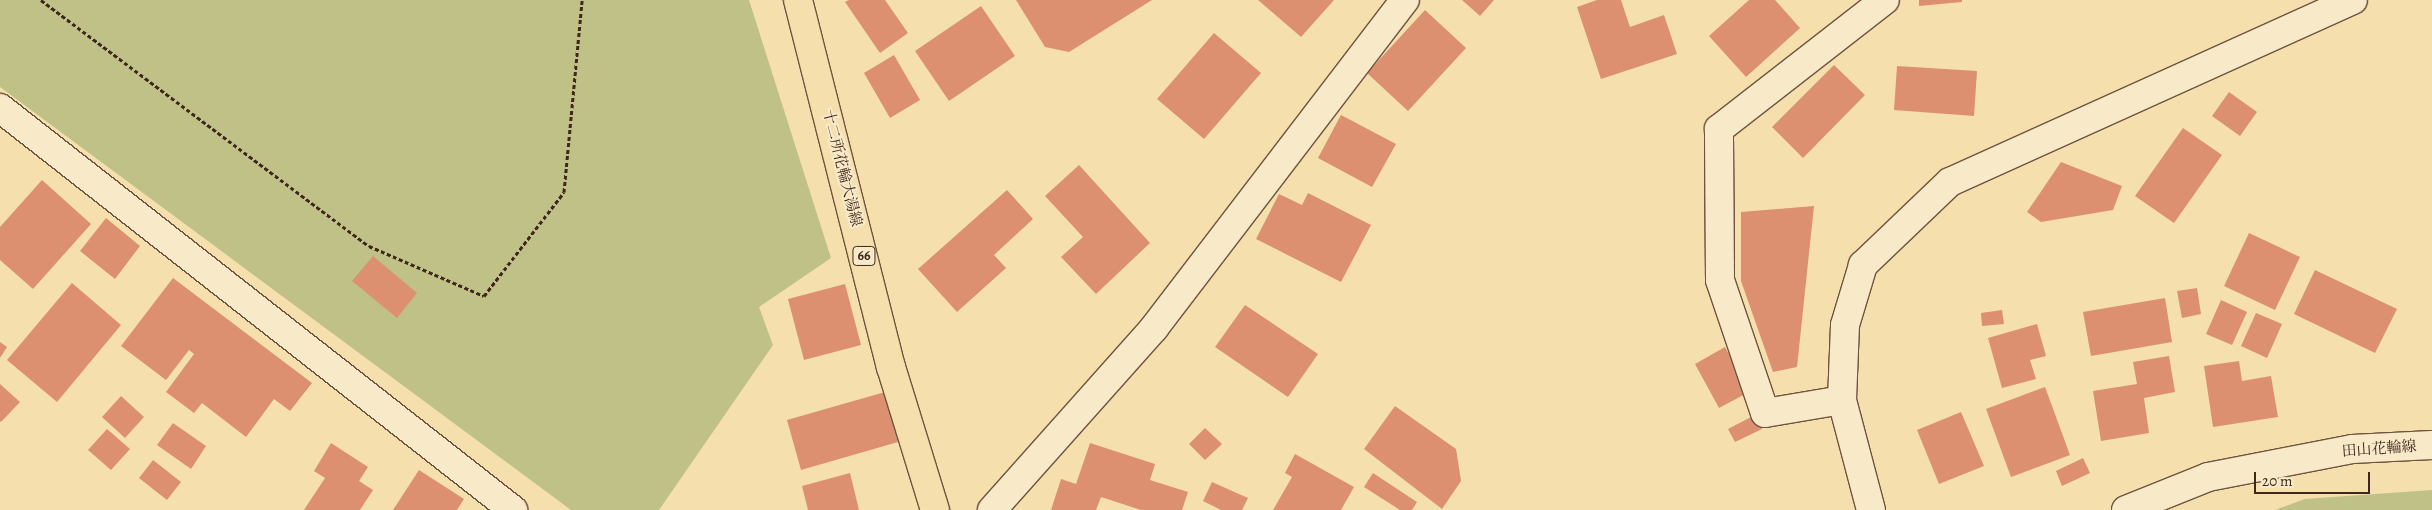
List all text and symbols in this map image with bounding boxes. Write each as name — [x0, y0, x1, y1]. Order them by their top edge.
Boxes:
street label: 十二所花輪大湯線 — [819, 108, 865, 228]
road number: 66 — [852, 245, 876, 268]
street label: 田山花輪線 — [2341, 437, 2417, 461]
scale bar — [2257, 462, 2373, 494]
text: 20 m — [2262, 471, 2293, 491]

